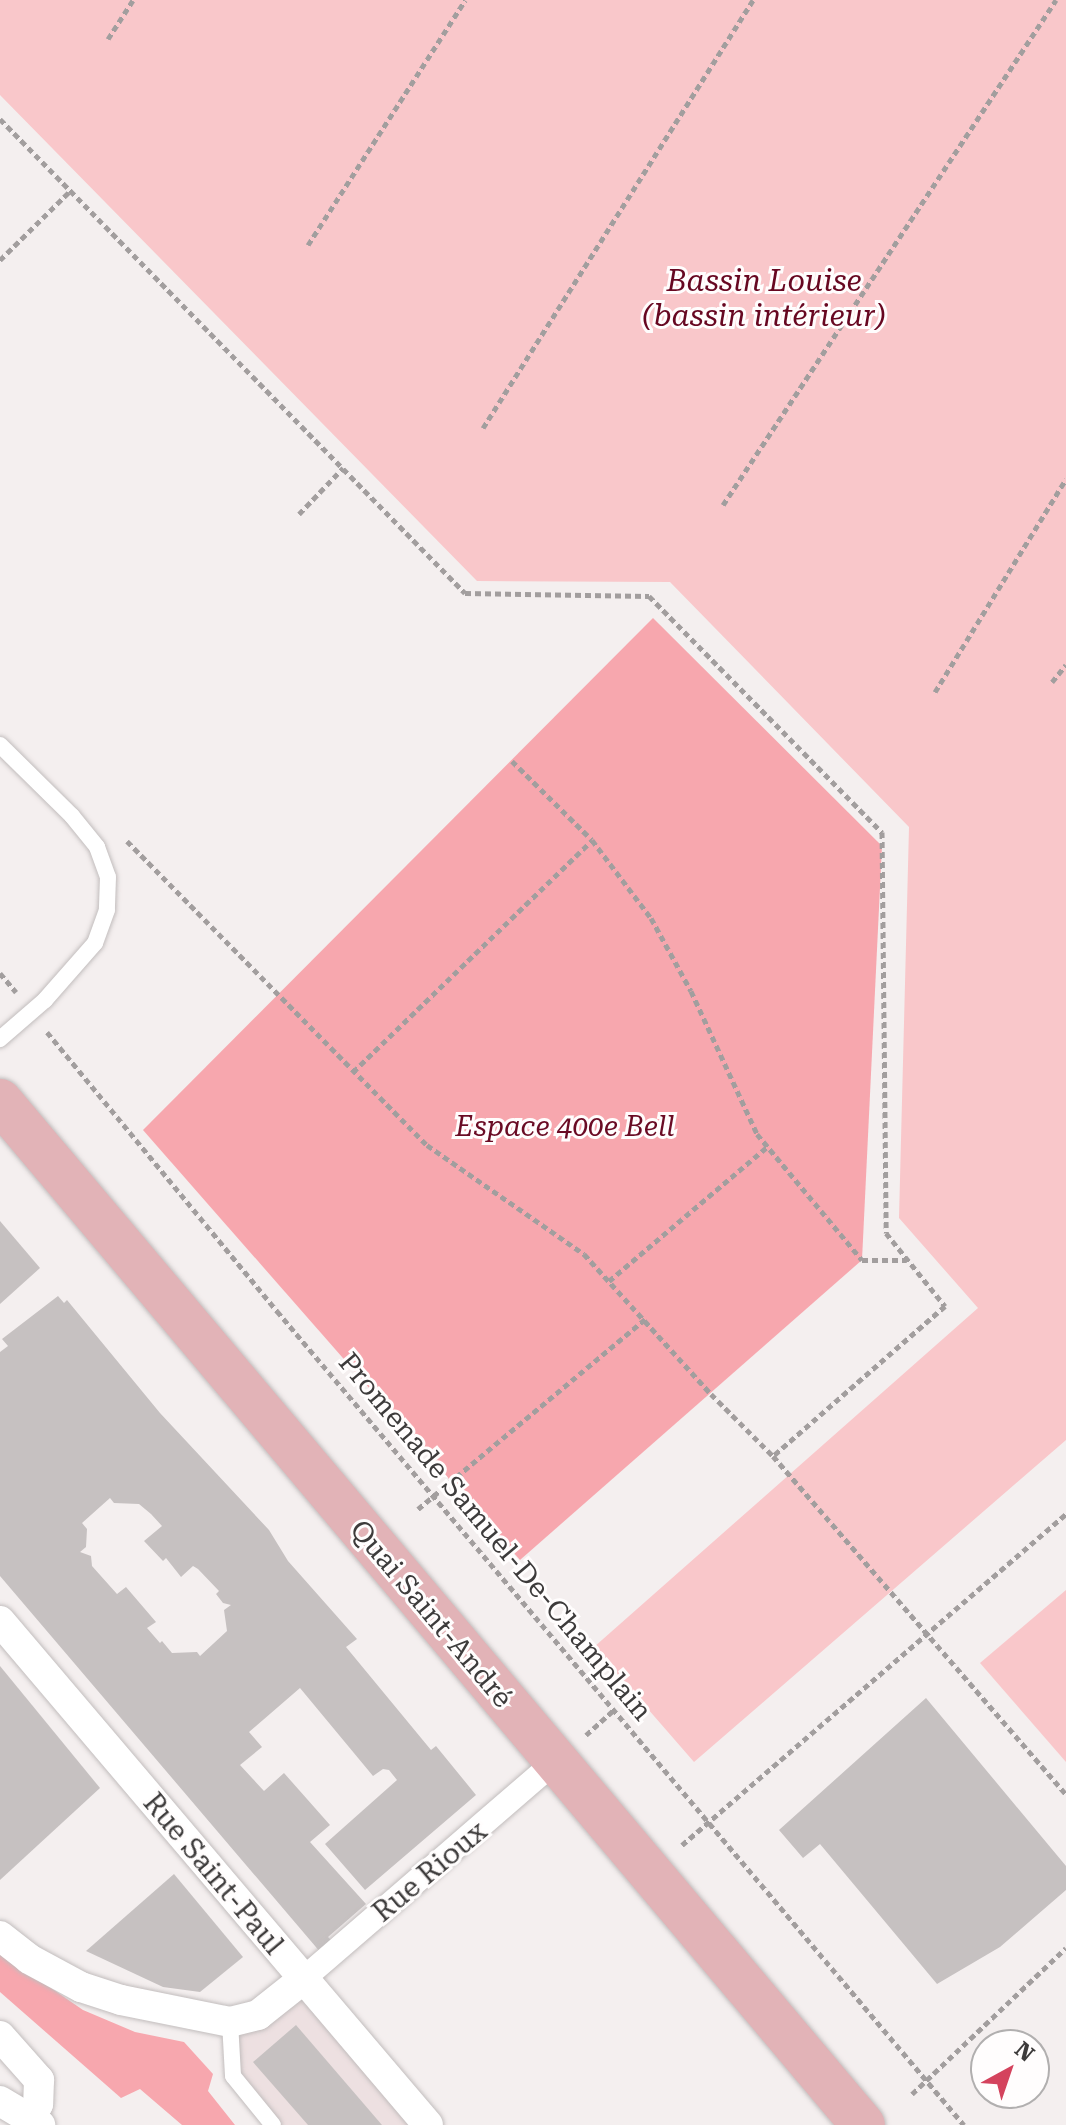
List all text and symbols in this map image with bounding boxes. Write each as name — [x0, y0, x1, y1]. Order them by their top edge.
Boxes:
water label: Bassin Louise (bassin intérieur) — [642, 263, 886, 334]
park label: Espace 400e Bell — [455, 1110, 675, 1144]
street label: Promenade Samuel-De-Champlain — [331, 1346, 659, 1728]
street label: Quai Saint-André — [343, 1513, 519, 1715]
street label: Rue Saint-Paul — [136, 1787, 290, 1961]
street label: Rue Rioux — [366, 1815, 494, 1929]
north arrow — [970, 2029, 1050, 2109]
text: N — [1010, 2037, 1039, 2067]

